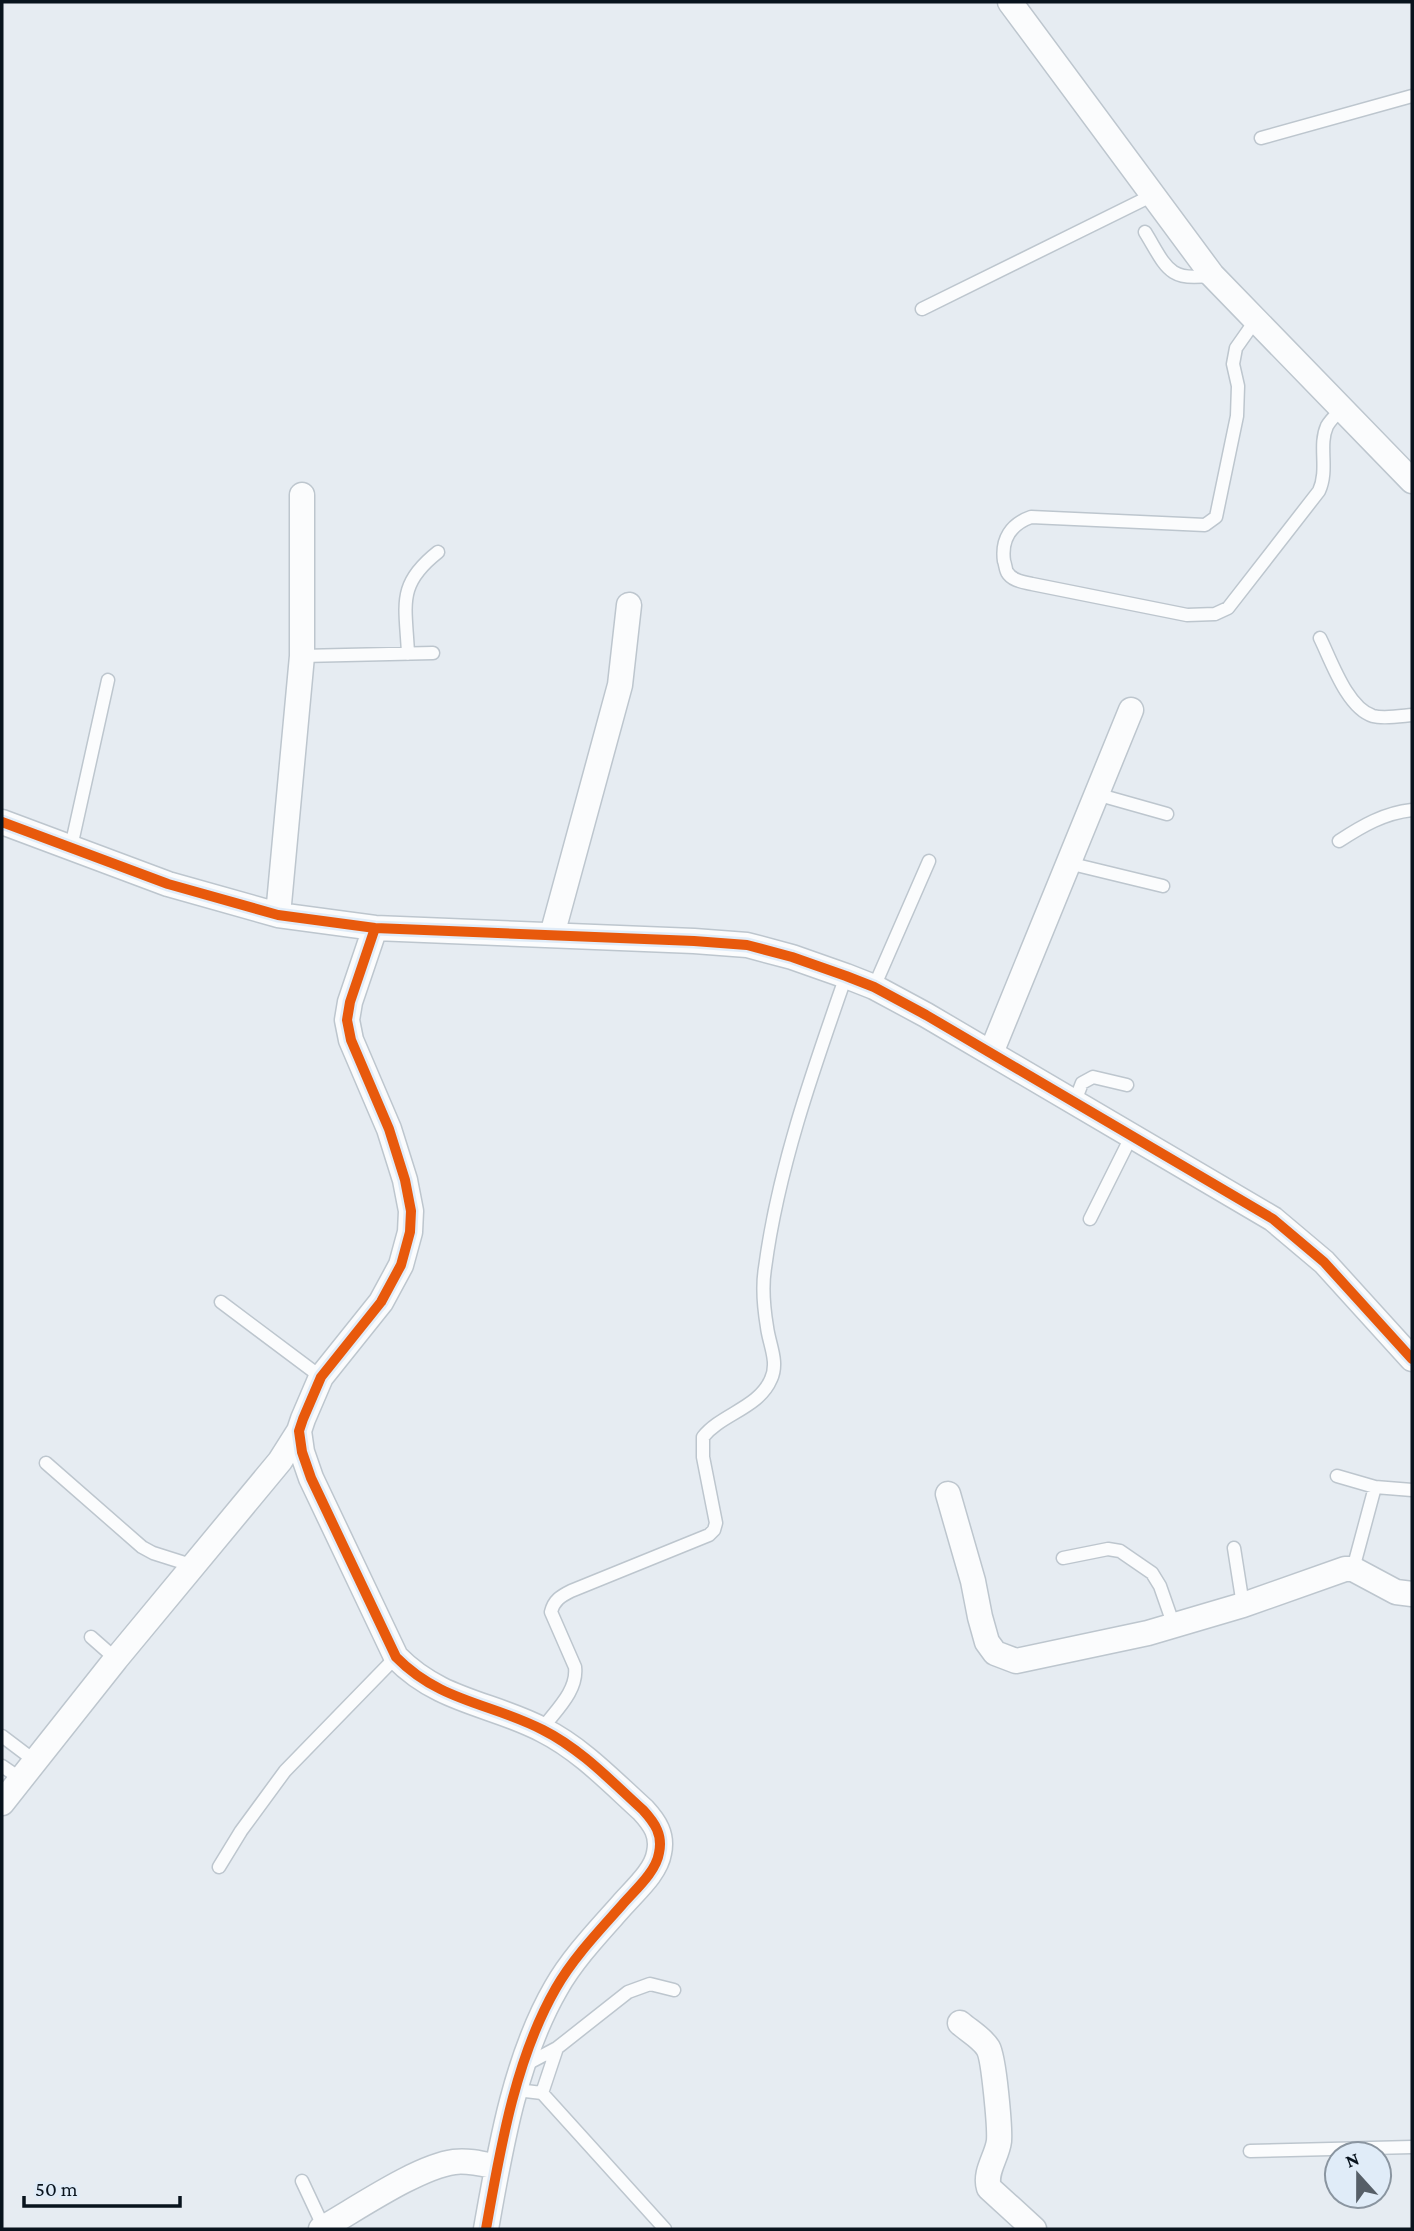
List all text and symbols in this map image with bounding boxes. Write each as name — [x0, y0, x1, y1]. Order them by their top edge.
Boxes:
north arrow — [1323, 2140, 1393, 2210]
text: N — [1342, 2147, 1362, 2172]
scale bar — [24, 2164, 180, 2208]
text: 50 m — [35, 2177, 78, 2201]

